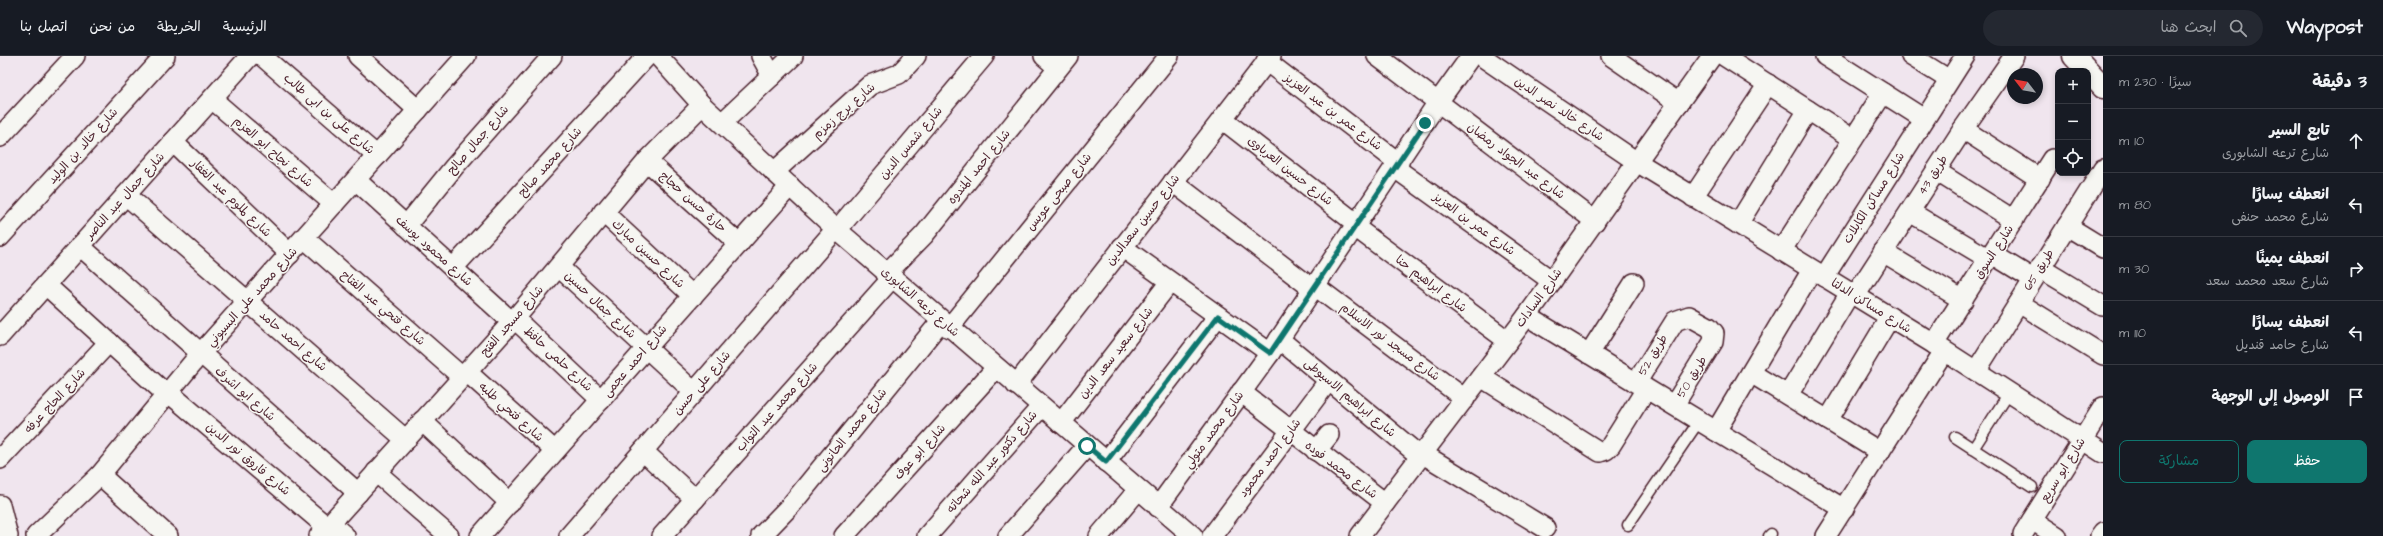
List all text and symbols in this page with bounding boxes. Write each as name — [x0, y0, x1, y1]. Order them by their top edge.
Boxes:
search box — [1983, 10, 2263, 46]
text: Waypost — [2287, 14, 2363, 41]
text: اتصل بنا — [20, 17, 67, 37]
text: من نحن — [89, 17, 135, 37]
text: الخريطة — [157, 17, 201, 37]
text: الرئيسية — [223, 17, 267, 37]
text: ابحث هنا — [2160, 17, 2217, 38]
icon: search — [2227, 17, 2249, 39]
north arrow — [2007, 68, 2043, 104]
map controls — [2055, 68, 2091, 176]
button: + — [2055, 68, 2091, 104]
street label: شارع عمر بن عبد العزيز — [1280, 69, 1385, 154]
street label: شارع على بن ابى طالب — [280, 70, 378, 158]
text: 3 دقيقة — [2312, 70, 2367, 94]
street label: شارع خالد نصر الدين — [1511, 73, 1607, 145]
text: سيرًا · 230 m — [2119, 73, 2191, 91]
street label: شارع برج زمزم — [809, 79, 879, 143]
street label: شارع جمال صالح — [443, 102, 513, 178]
street label: شارع شمس الدين — [875, 103, 947, 183]
street label: شارع خالد بن الوليد — [44, 104, 122, 188]
button: − — [2055, 104, 2091, 140]
street label: شارع نجاح ابو العزم — [230, 113, 316, 191]
route end — [1416, 114, 1434, 132]
street label: شارع عبد الجواد رمضان — [1464, 119, 1568, 203]
text: تابع السير — [2270, 120, 2329, 141]
street label: شارع محمد صالح — [514, 123, 586, 201]
street label: شارع احمد المندوه — [944, 126, 1014, 208]
icon: ahead — [2345, 130, 2367, 152]
street label: شارع حسين العرباوى — [1244, 132, 1336, 210]
text: 10 m — [2119, 132, 2144, 150]
button: locate — [2055, 140, 2091, 176]
text: شارع ترعه الشابورى — [2222, 144, 2329, 162]
street label: شارع جمال عبد الناصر — [81, 149, 169, 244]
street label: شارع مساكن الكابلات — [1839, 149, 1909, 247]
street label: شارع صبحى عويس — [1022, 150, 1096, 234]
street label: طريق 43 — [1914, 152, 1952, 198]
street label: شارع لملوم عبد الغفار — [186, 154, 275, 241]
street label: حارة حسن حجاج — [656, 167, 730, 237]
street label: شارع حسين سعدالدين — [1102, 171, 1184, 269]
text: انعطف يسارًا — [2252, 184, 2329, 205]
street label: شارع عمر بن العزيز — [1429, 188, 1519, 260]
icon: left — [2345, 194, 2367, 216]
text: 80 m — [2119, 196, 2151, 214]
text: شارع محمد حنفى — [2232, 208, 2329, 226]
street label: شارع محمود يوسف — [392, 212, 476, 290]
street label: شارع حسين مبارك — [608, 216, 688, 292]
street label: شارع السوق — [1970, 222, 2018, 282]
street label: شارع محمد على البسيوني — [203, 244, 303, 352]
street label: طريق 65 — [2020, 246, 2058, 294]
text: انعطف يمينًا — [2256, 248, 2329, 269]
street label: شارع ابراهيم حنا — [1392, 251, 1470, 317]
icon: right — [2345, 258, 2367, 280]
text: 30 m — [2119, 260, 2149, 278]
street label: شارع ترعه الشابورى — [877, 263, 963, 341]
street label: شارع السادات — [1512, 265, 1566, 331]
street label: شارع فتحي عبد الفتاح — [336, 266, 429, 351]
street label: شارع جمال حسين — [561, 267, 639, 343]
text: شارع سعد محمد سعد — [2206, 272, 2329, 290]
street label: شارع مساكن الدلتا — [1828, 274, 1914, 338]
street label: شارع مسجد الفتح — [476, 282, 548, 360]
street label: شارع مسجد نور الاسلام — [1337, 299, 1443, 385]
street label: شارع سعيد سعد الدين — [1075, 304, 1157, 402]
street label: شارع احمد حامد — [255, 307, 331, 375]
text: انعطف يسارًا — [2252, 312, 2329, 333]
street label: شارع احمد عجمى — [599, 321, 671, 401]
icon: left — [2345, 322, 2367, 344]
street label: شارع حلمى حافظ — [520, 323, 596, 395]
text: 110 m — [2119, 324, 2146, 342]
street label: طريق 52 — [1634, 331, 1672, 379]
text: شارع حامد قنديل — [2236, 336, 2329, 354]
street label: شارع على حسن — [669, 347, 735, 419]
street label: طريق 50 — [1673, 353, 1711, 401]
street label: شارع ابراهيم الاسيوطى — [1301, 355, 1399, 441]
street label: شارع محمد عبد التواب — [732, 359, 822, 455]
street label: شارع ابو اشرف — [211, 363, 279, 425]
street label: شارع الحاج عرفه — [20, 365, 90, 437]
street label: شارع فتحي طلبه — [474, 378, 547, 447]
street label: شارع محمد الحانونى — [813, 385, 891, 475]
text: الوصول إلى الوجهة — [2212, 386, 2329, 407]
icon: arrive — [2345, 386, 2367, 408]
street label: شارع محمد متولي — [1180, 388, 1250, 473]
street label: شارع دكتور عبد الله شحاته — [943, 407, 1041, 517]
street label: شارع احمد محمود — [1235, 415, 1305, 501]
street label: شارع فاروق نور الدين — [202, 419, 294, 499]
street label: شارع ابو عوف — [890, 420, 950, 484]
street label: شارع ابو سريع — [2036, 434, 2090, 506]
route start — [1078, 437, 1096, 455]
street label: شارع محمد فوده — [1301, 437, 1381, 503]
button: مشاركة — [2119, 440, 2239, 483]
button: حفظ — [2247, 440, 2367, 483]

